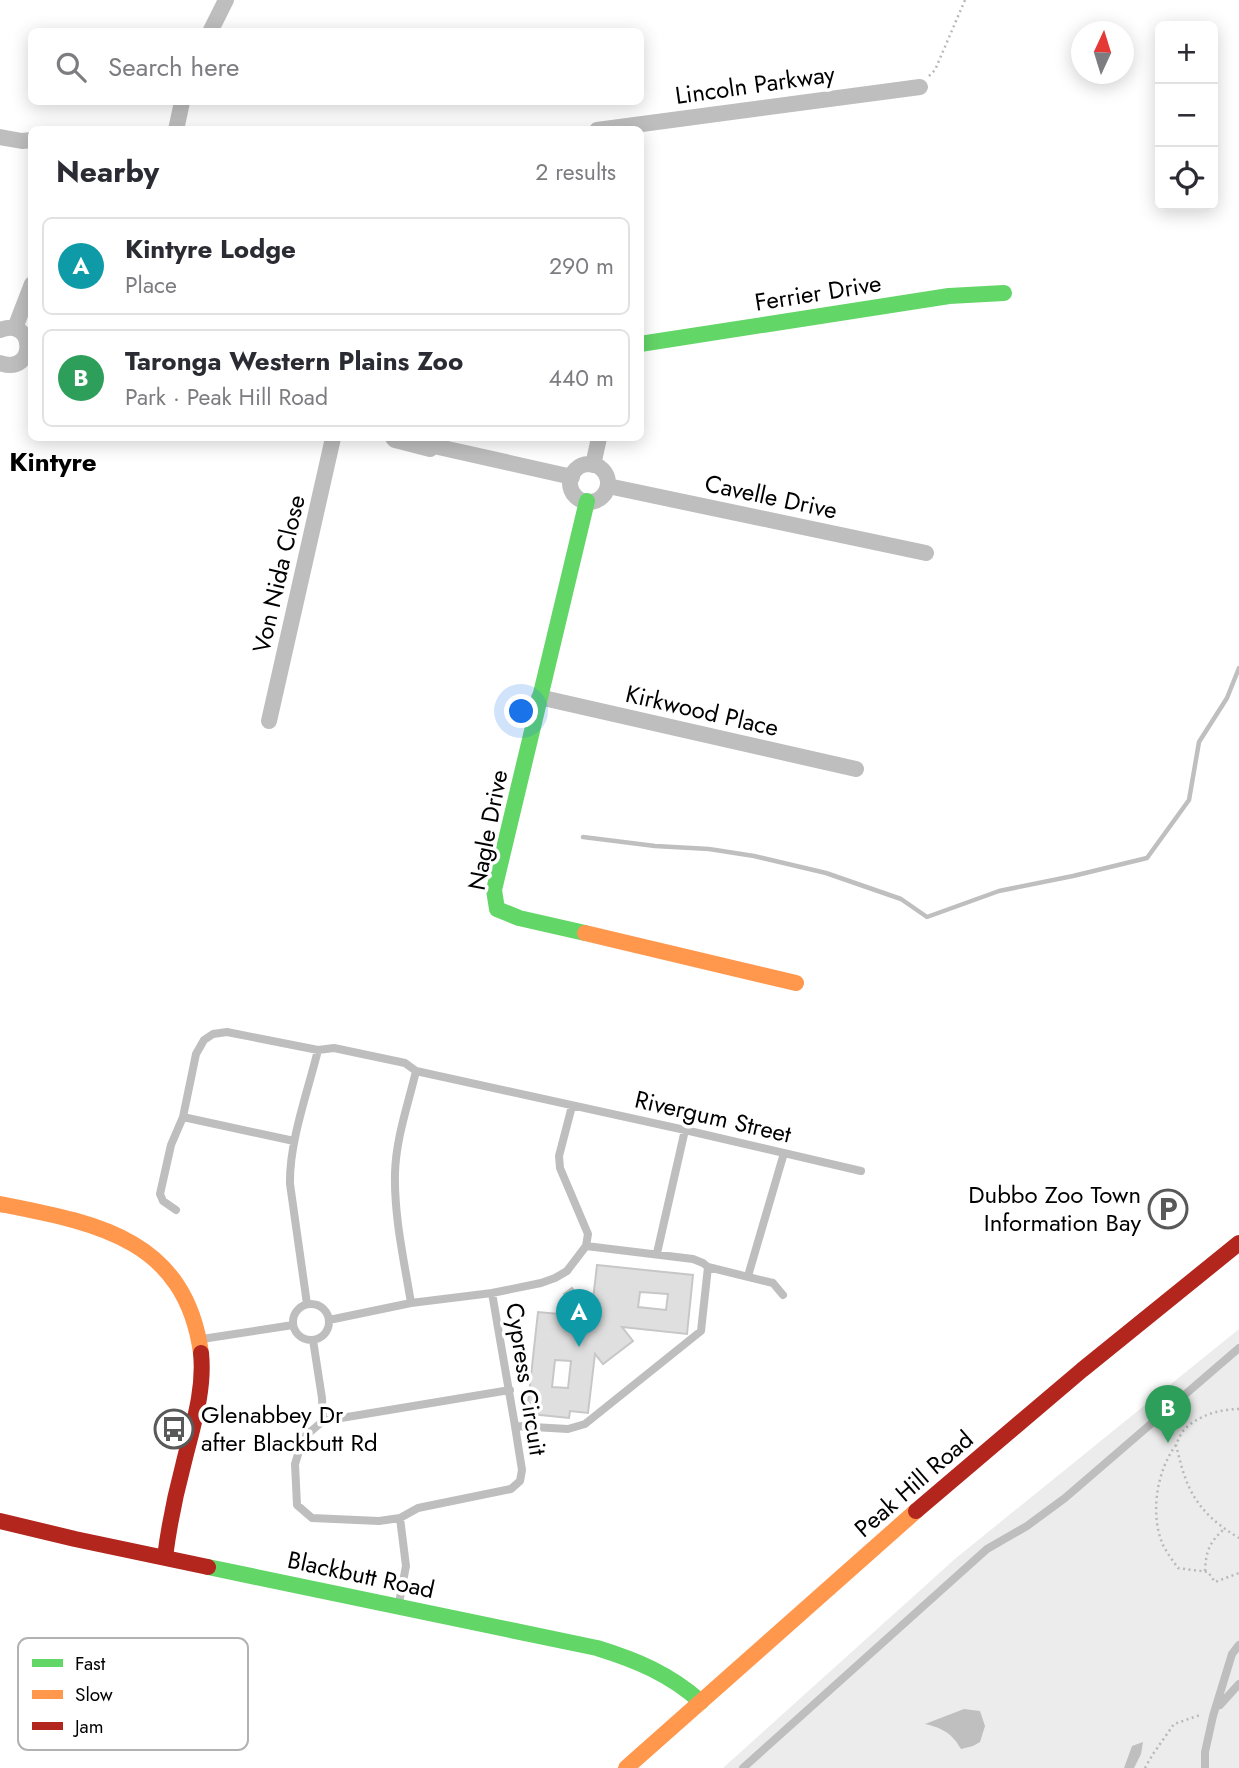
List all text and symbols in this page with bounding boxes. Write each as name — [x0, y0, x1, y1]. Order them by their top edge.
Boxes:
north arrow — [1071, 21, 1134, 84]
map controls — [1155, 21, 1218, 210]
button: + — [1155, 21, 1218, 84]
search box — [28, 28, 644, 105]
icon: search — [52, 48, 90, 86]
text: Search here — [108, 48, 240, 86]
street label: Lincoln Parkway — [673, 56, 838, 113]
button: − — [1155, 84, 1218, 147]
button: locate — [1155, 147, 1218, 210]
text: Nearby — [56, 150, 159, 193]
text: 2 results — [535, 155, 616, 189]
text: Kintyre Lodge — [125, 230, 296, 268]
text: A — [73, 249, 89, 283]
text: 290 m — [549, 249, 614, 283]
street label: Ferrier Drive — [752, 265, 884, 320]
text: Place — [125, 268, 177, 302]
text: Taronga Western Plains Zoo — [125, 342, 463, 380]
text: B — [73, 361, 89, 395]
text: 440 m — [549, 361, 614, 395]
text: Park · Peak Hill Road — [125, 380, 328, 414]
district label: Kintyre — [9, 443, 97, 481]
street label: Cavelle Drive — [702, 465, 840, 528]
street label: Von Nida Close — [243, 491, 314, 656]
street label: Kirkwood Place — [622, 676, 782, 745]
your location — [504, 694, 538, 728]
street label: Nagle Drive — [459, 767, 516, 893]
street label: Rivergum Street — [631, 1082, 795, 1152]
place label: Dubbo Zoo Town Information Bay — [968, 1177, 1141, 1240]
parking icon: Dubbo Zoo Town Information Bay — [1147, 1188, 1189, 1230]
pin: A — [556, 1289, 602, 1347]
street label: Cypress Circuit — [497, 1300, 556, 1458]
pin: B — [1145, 1385, 1191, 1443]
place label: Glenabbey Dr after Blackbutt Rd — [201, 1397, 378, 1460]
bus stop icon: Glenabbey Dr after Blackbutt Rd — [153, 1408, 195, 1450]
street label: Peak Hill Road — [847, 1422, 981, 1545]
street label: Blackbutt Road — [284, 1542, 438, 1607]
legend — [18, 1638, 248, 1750]
text: Fast — [75, 1650, 106, 1677]
text: Slow — [75, 1681, 113, 1708]
text: Jam — [72, 1713, 104, 1740]

